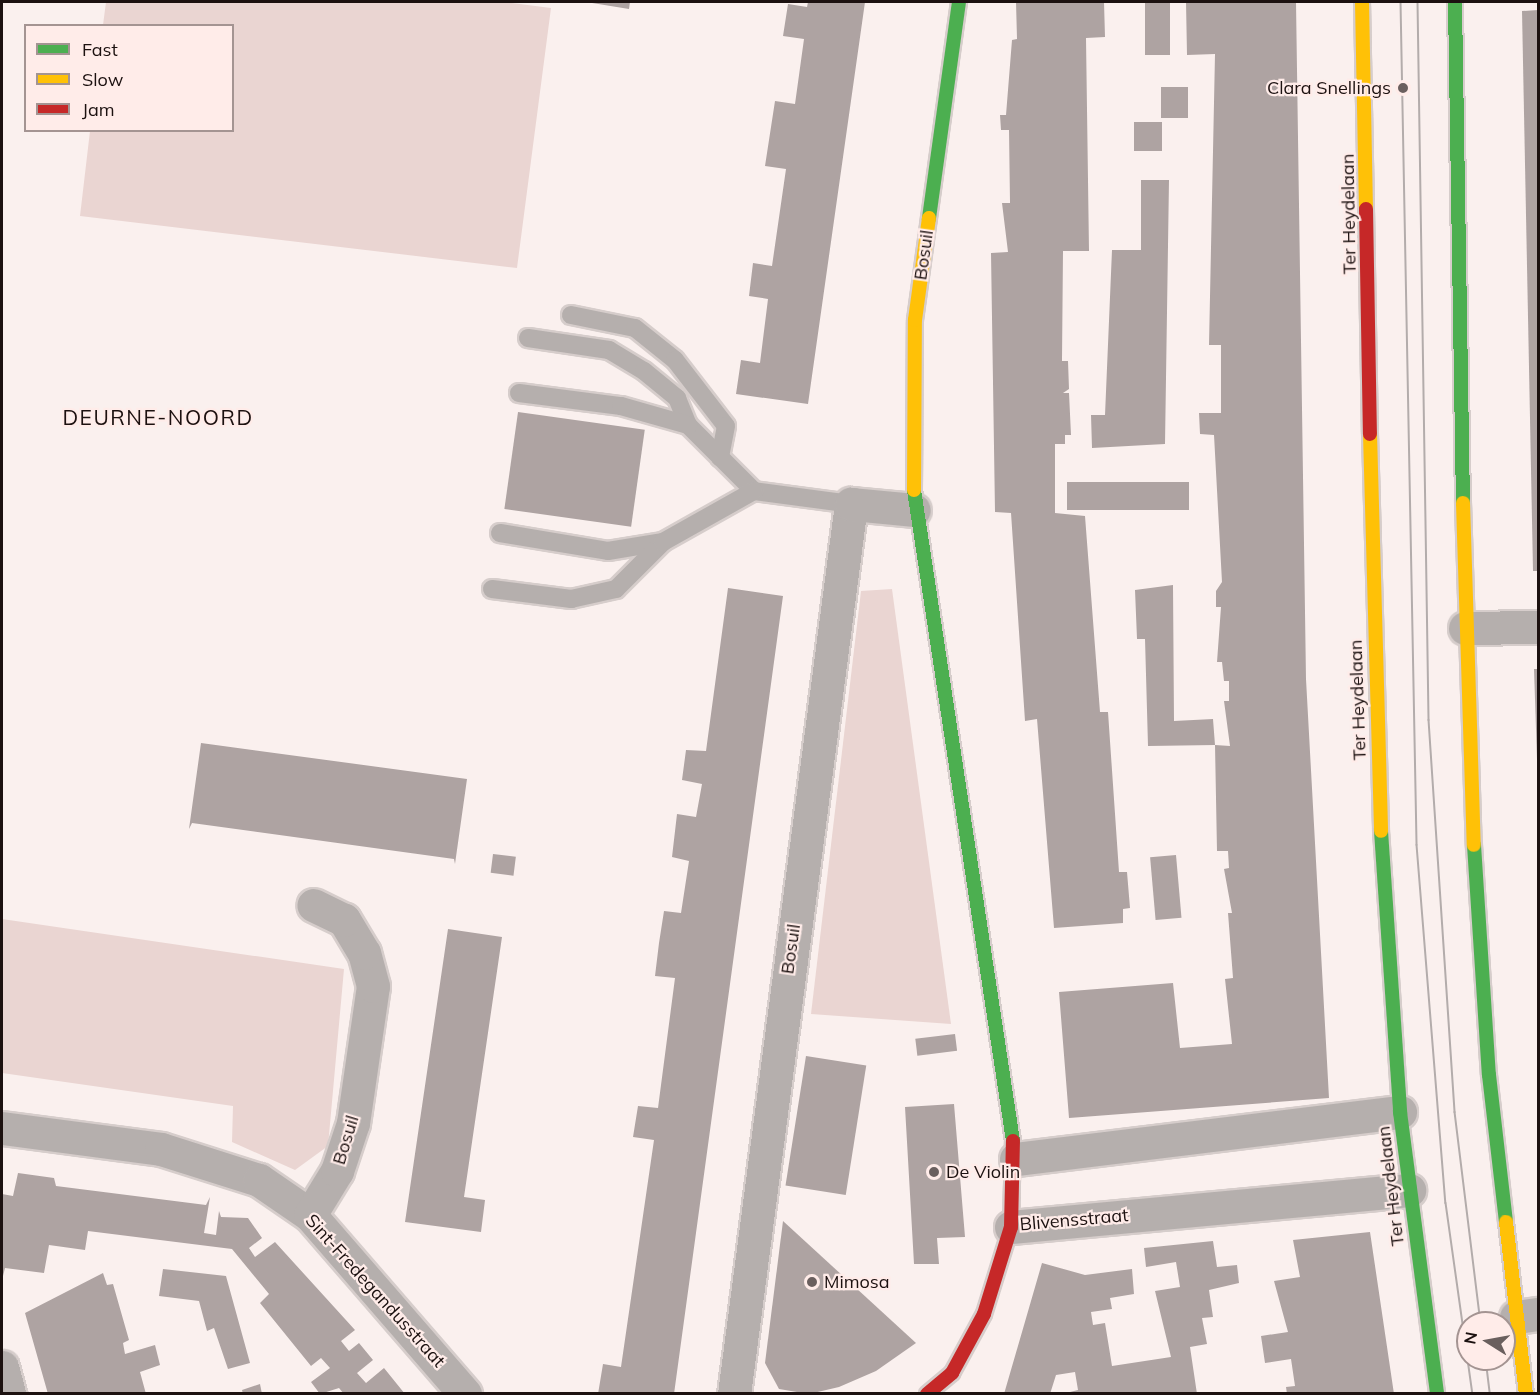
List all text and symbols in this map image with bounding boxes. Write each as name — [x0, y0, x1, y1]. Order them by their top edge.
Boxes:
legend — [24, 24, 234, 132]
text: Fast — [82, 38, 118, 61]
text: Slow — [82, 68, 123, 91]
place label: Clara Snellings — [1267, 77, 1391, 99]
marker: Clara Snellings — [1396, 81, 1410, 95]
text: Jam — [82, 98, 115, 121]
street label: Ter Heydelaan — [1337, 154, 1361, 274]
street label: Bosuil — [910, 229, 938, 281]
district label: DEURNE-NOORD — [62, 404, 254, 430]
street label: Ter Heydelaan — [1345, 639, 1371, 761]
street label: Bosuil — [777, 923, 805, 975]
street label: Bosuil — [328, 1113, 364, 1167]
street label: Ter Heydelaan — [1373, 1125, 1409, 1247]
place label: De Violin — [946, 1161, 1020, 1183]
marker: De Violin — [927, 1165, 941, 1179]
street label: Blivensstraat — [1019, 1204, 1129, 1236]
street label: Sint-Fredegandusstraat — [301, 1210, 449, 1372]
place label: Mimosa — [824, 1271, 890, 1293]
marker: Mimosa — [805, 1275, 819, 1289]
north arrow — [1456, 1311, 1516, 1371]
text: N — [1459, 1330, 1481, 1346]

